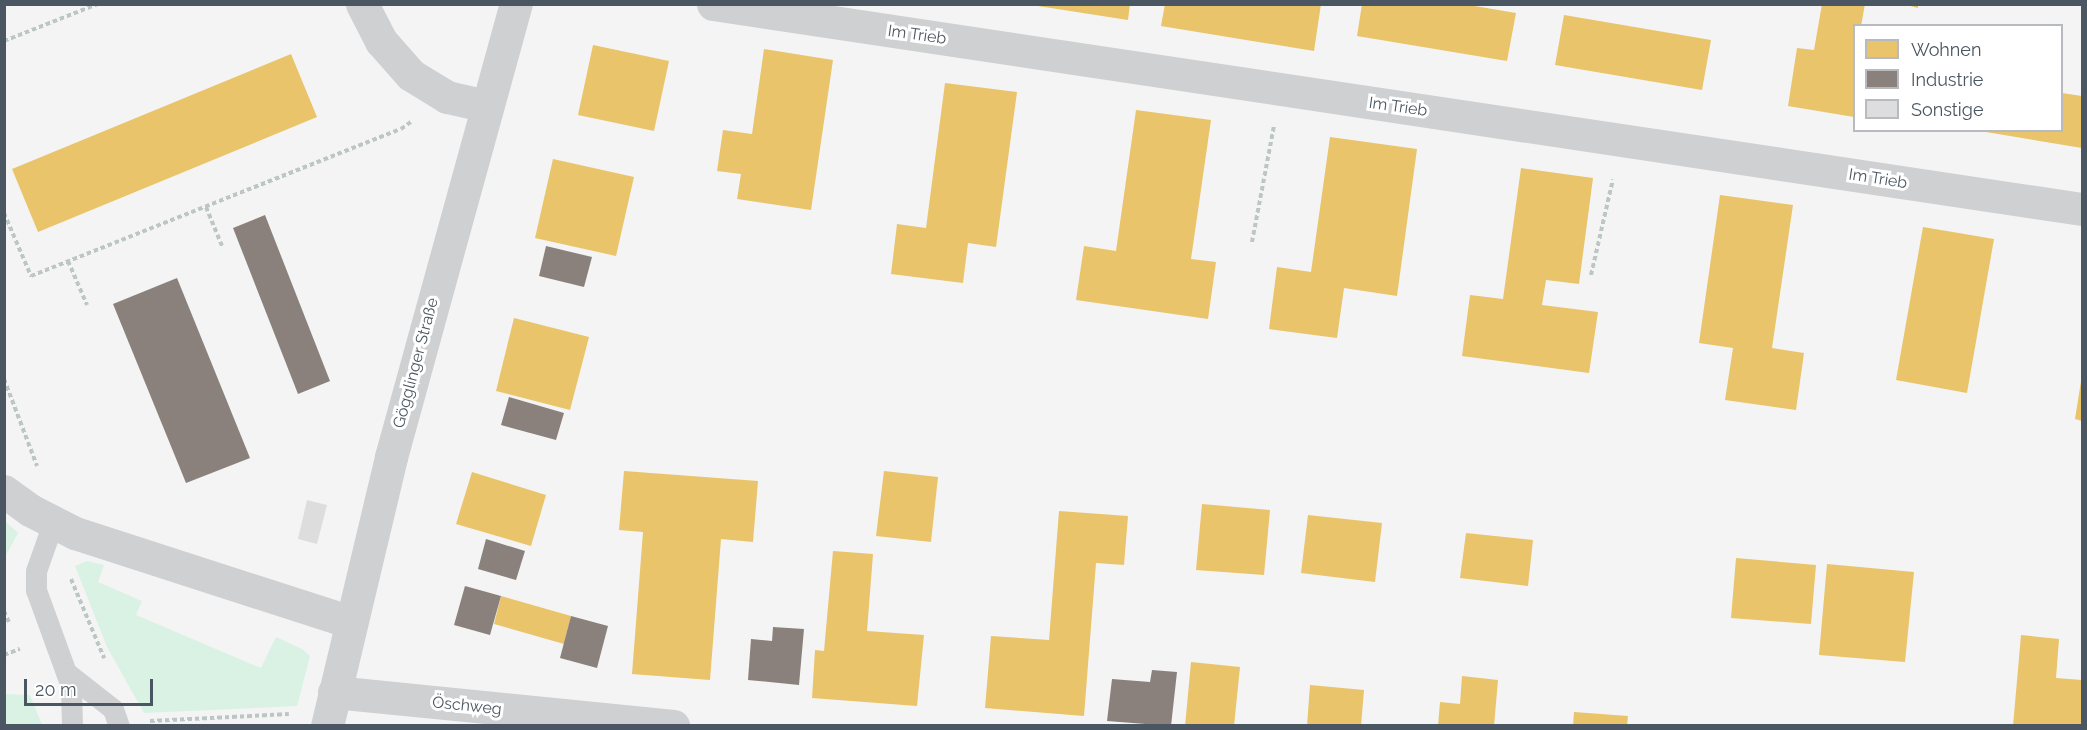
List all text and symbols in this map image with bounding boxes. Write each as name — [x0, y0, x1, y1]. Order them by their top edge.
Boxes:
street label: Im Trieb — [886, 21, 948, 49]
legend — [1853, 24, 2063, 132]
text: Wohnen — [1911, 39, 1981, 60]
text: Industrie — [1911, 69, 1983, 90]
street label: Im Trieb — [1367, 93, 1429, 121]
text: Sonstige — [1911, 99, 1983, 120]
street label: Im Trieb — [1847, 165, 1909, 193]
street label: Gögglinger Straße — [389, 296, 443, 430]
scale bar — [27, 667, 156, 705]
text: 20 m — [35, 679, 77, 700]
street label: Öschweg — [431, 693, 503, 719]

